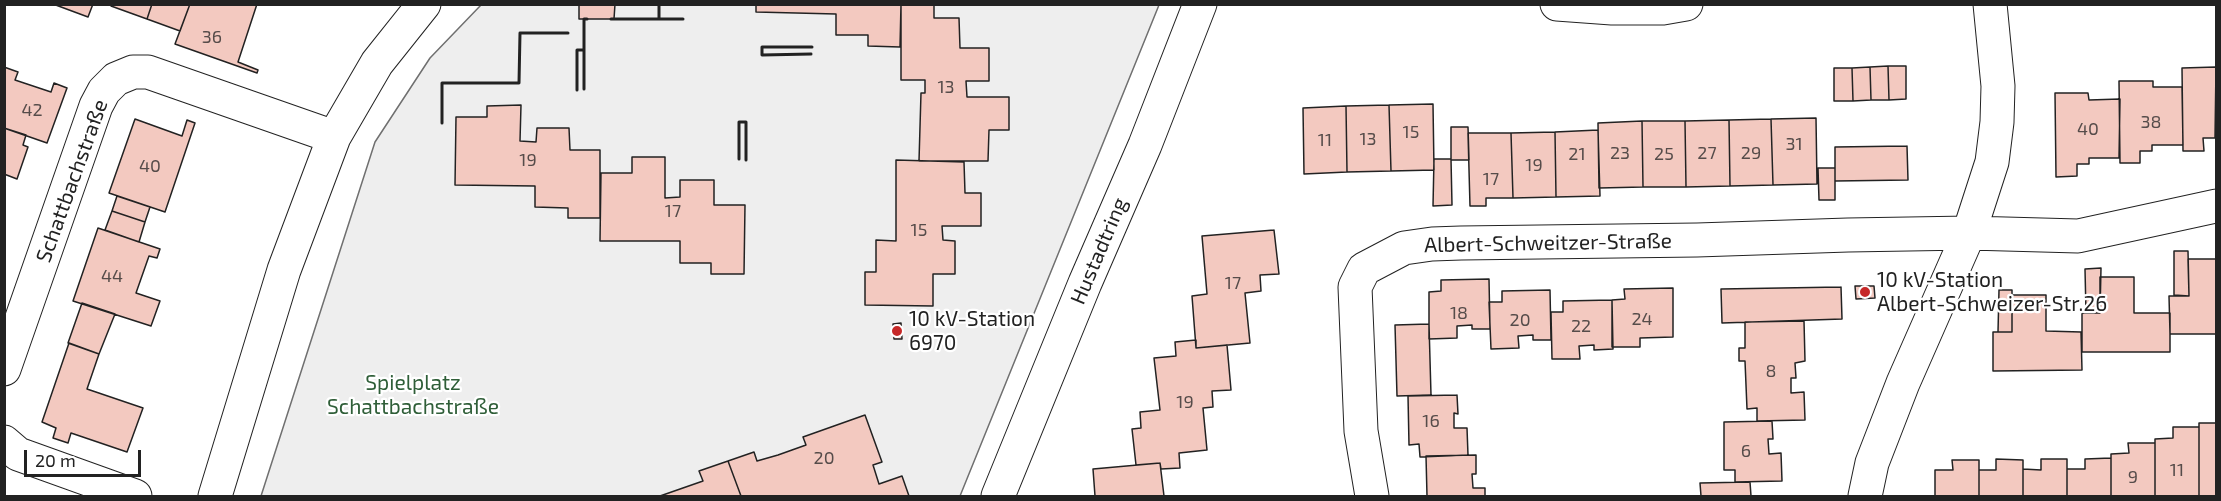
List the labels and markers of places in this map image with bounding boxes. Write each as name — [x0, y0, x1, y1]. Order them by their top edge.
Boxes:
place label: 10 kV-Station Albert-Schweizer-Str.26 — [1877, 267, 2107, 317]
marker: 10 kV-Station Albert-Schweizer-Str.26 — [1858, 285, 1872, 299]
place label: 10 kV-Station 6970 — [909, 306, 1035, 356]
marker: 10 kV-Station 6970 — [890, 324, 904, 338]

